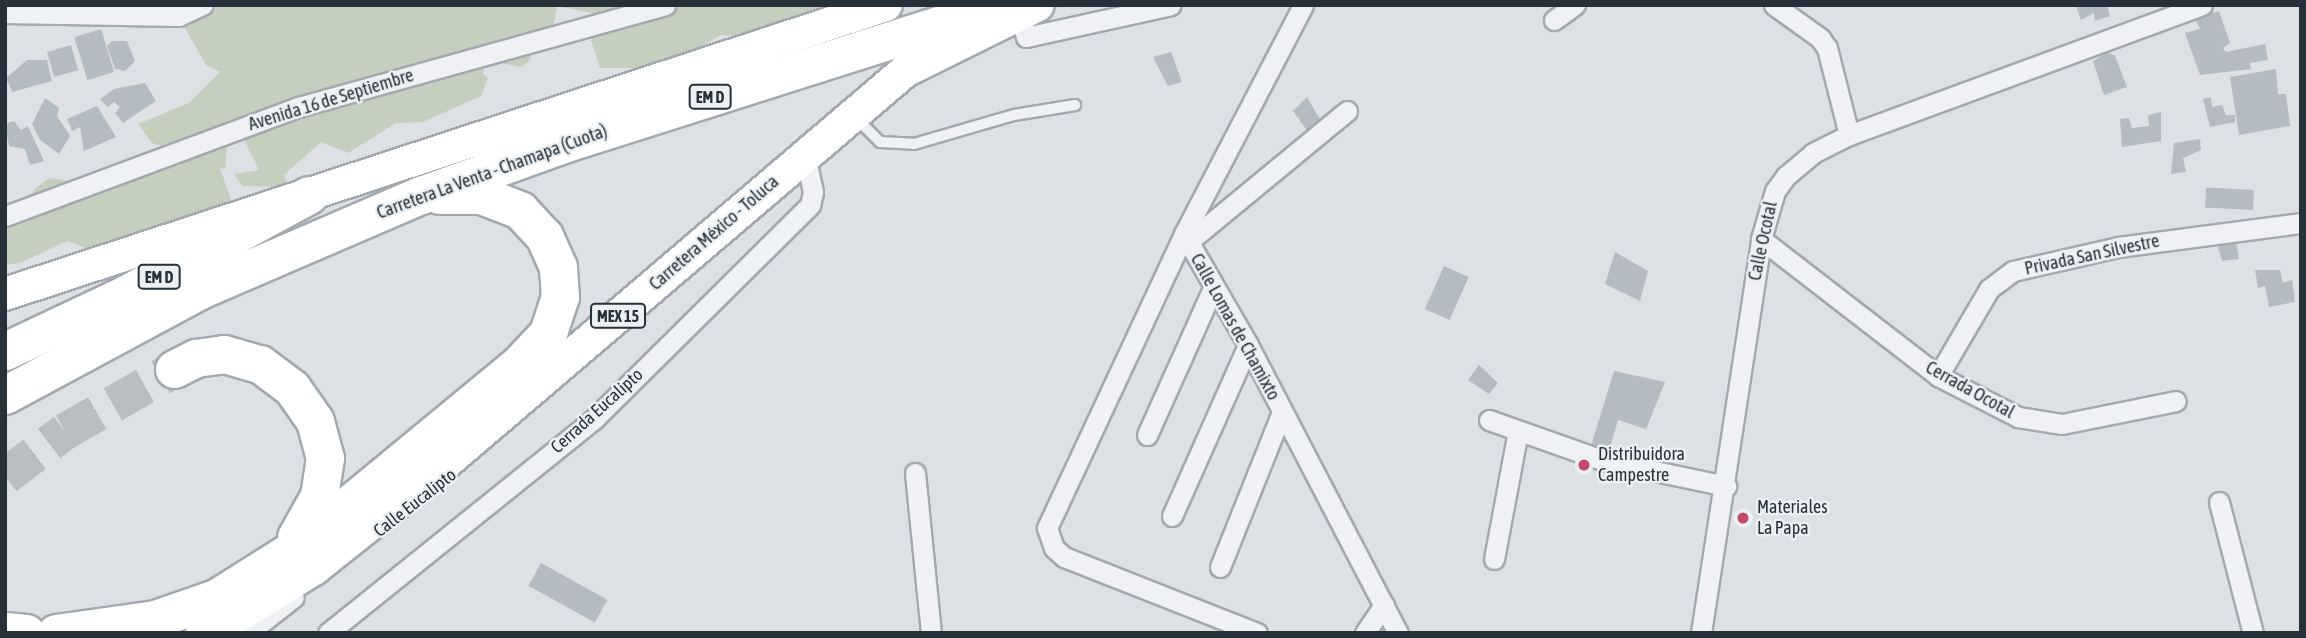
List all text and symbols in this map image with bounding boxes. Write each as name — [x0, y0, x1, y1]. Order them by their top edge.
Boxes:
street label: Avenida 16 de Septiembre — [246, 65, 416, 135]
road number: EM D — [687, 85, 733, 110]
street label: Carretera La Venta - Chamapa (Cuota) — [374, 120, 610, 224]
street label: Carretera México - Toluca — [645, 171, 783, 295]
street label: Calle Ocotal — [1744, 199, 1782, 283]
street label: Privada San Silvestre — [2023, 230, 2161, 280]
street label: Calle Lomas de Chamixto — [1186, 250, 1284, 404]
road number: EM D — [136, 264, 182, 290]
road number: MEX 15 — [590, 304, 646, 328]
street label: Cerrada Ocotal — [1922, 357, 2018, 423]
street label: Cerrada Eucalipto — [546, 364, 648, 458]
place label: Distribuidora Campestre — [1598, 444, 1685, 486]
marker: Distribuidora Campestre — [1576, 457, 1592, 473]
street label: Calle Eucalipto — [369, 464, 461, 542]
place label: Materiales La Papa — [1757, 497, 1828, 540]
marker: Materiales La Papa — [1735, 510, 1751, 526]

